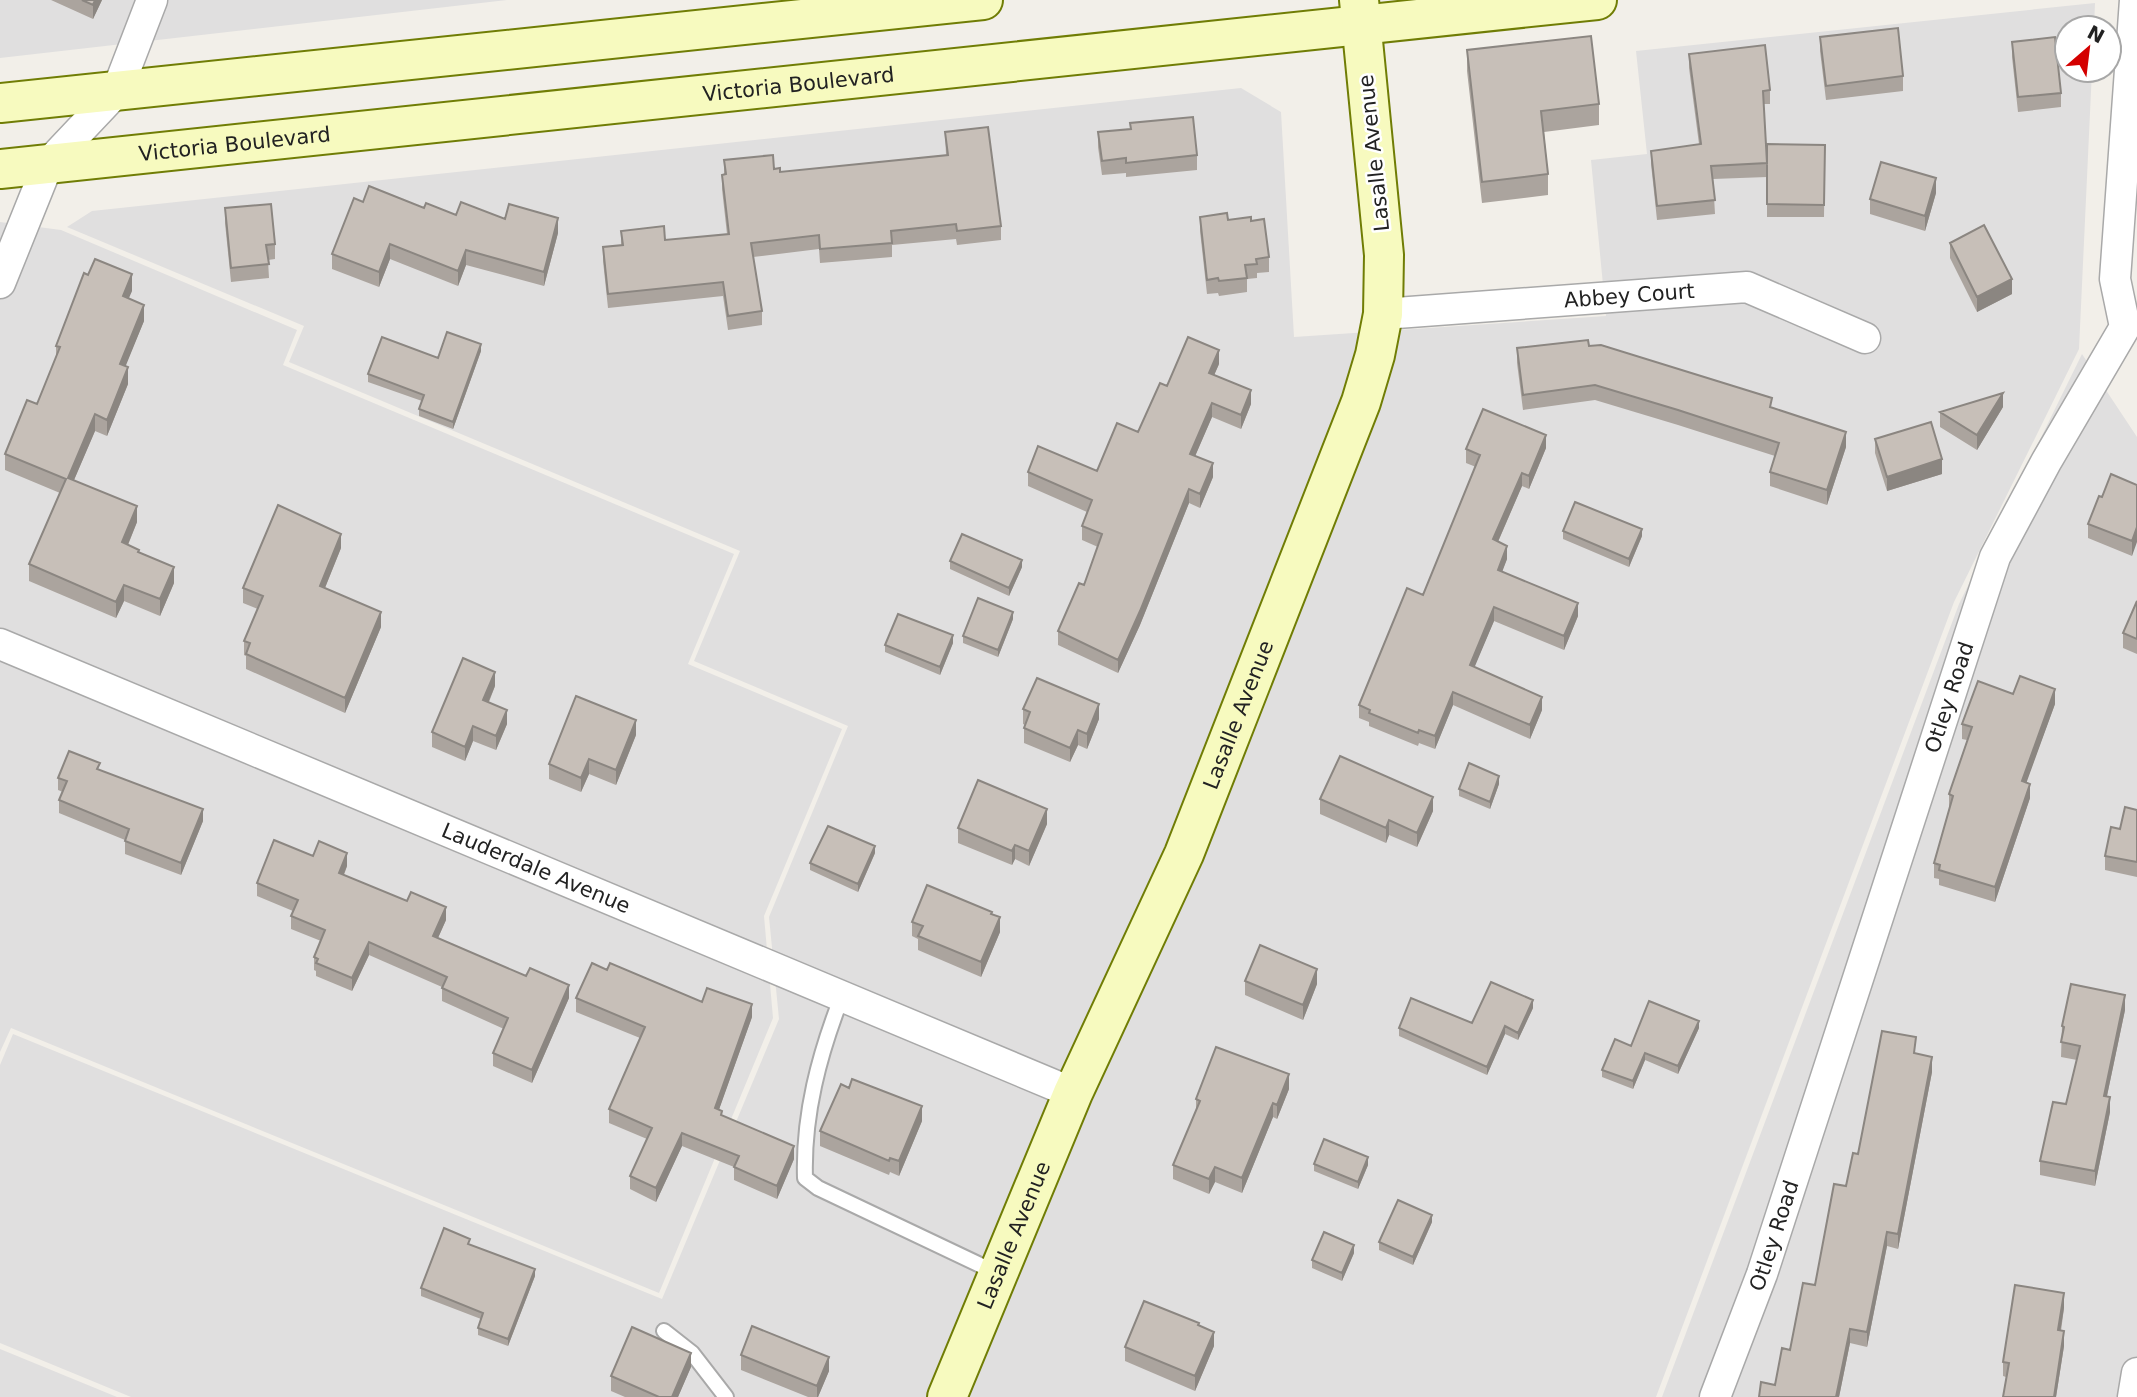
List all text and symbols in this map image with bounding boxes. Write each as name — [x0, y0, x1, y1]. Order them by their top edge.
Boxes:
north arrow — [2053, 14, 2123, 84]
text: N — [2084, 21, 2108, 47]
street label: Victoria Boulevard — [701, 62, 896, 107]
street label: Lasalle Avenue — [1354, 73, 1394, 233]
street label: Victoria Boulevard — [138, 122, 332, 166]
street label: Abbey Court — [1563, 279, 1695, 313]
street label: Lasalle Avenue — [1199, 637, 1278, 793]
street label: Otley Road — [1920, 639, 1979, 756]
street label: Lauderdale Avenue — [438, 818, 634, 918]
street label: Lasalle Avenue — [973, 1158, 1055, 1313]
street label: Otley Road — [1745, 1177, 1804, 1295]

